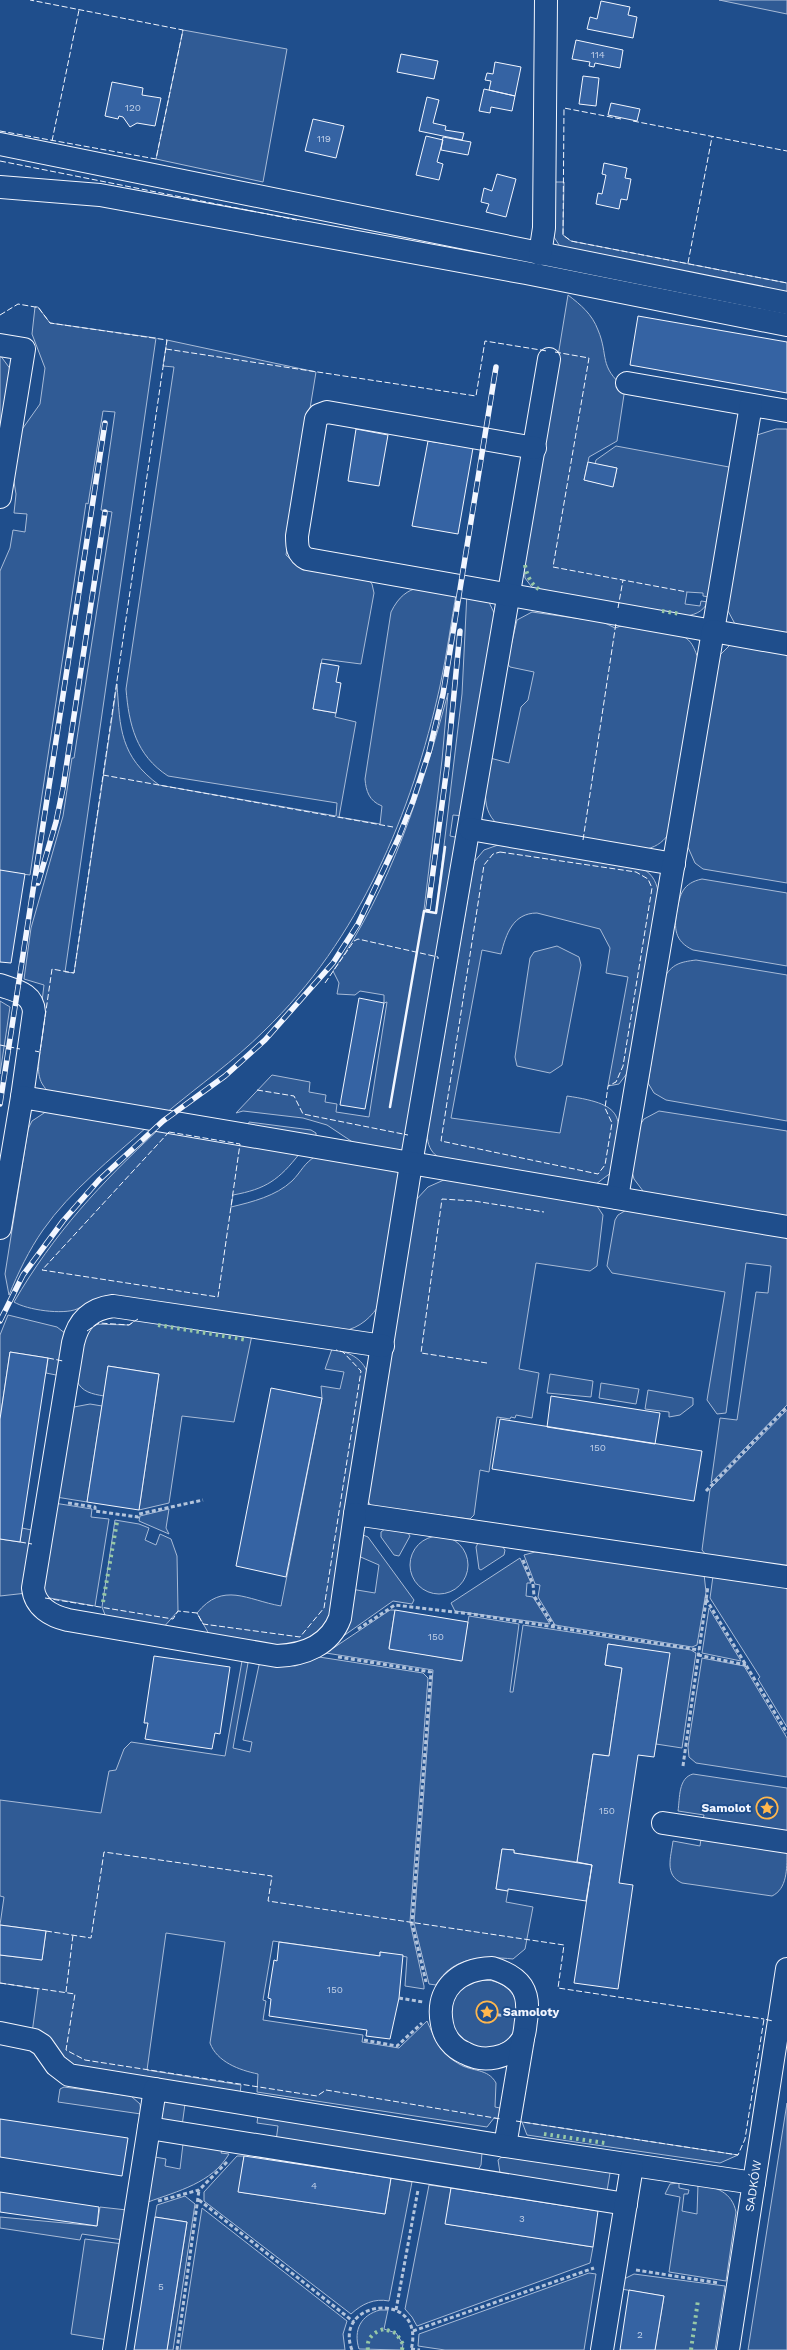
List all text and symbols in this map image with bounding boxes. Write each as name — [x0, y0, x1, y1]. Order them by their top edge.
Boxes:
house number: 114 — [591, 49, 605, 60]
house number: 120 — [125, 102, 141, 113]
house number: 119 — [317, 133, 331, 144]
house number: 150 — [590, 1442, 606, 1453]
house number: 150 — [428, 1631, 444, 1642]
place icon: Samolot — [755, 1796, 779, 1820]
place label: Samolot — [702, 1801, 752, 1815]
house number: 150 — [599, 1805, 615, 1816]
house number: 150 — [327, 1984, 343, 1995]
place icon: Samoloty — [475, 2000, 499, 2024]
place label: Samoloty — [503, 2005, 559, 2019]
street label: SADKÓW — [742, 2159, 764, 2213]
house number: 4 — [311, 2180, 317, 2191]
house number: 3 — [519, 2213, 525, 2224]
house number: 5 — [158, 2281, 164, 2292]
house number: 2 — [637, 2329, 643, 2340]

